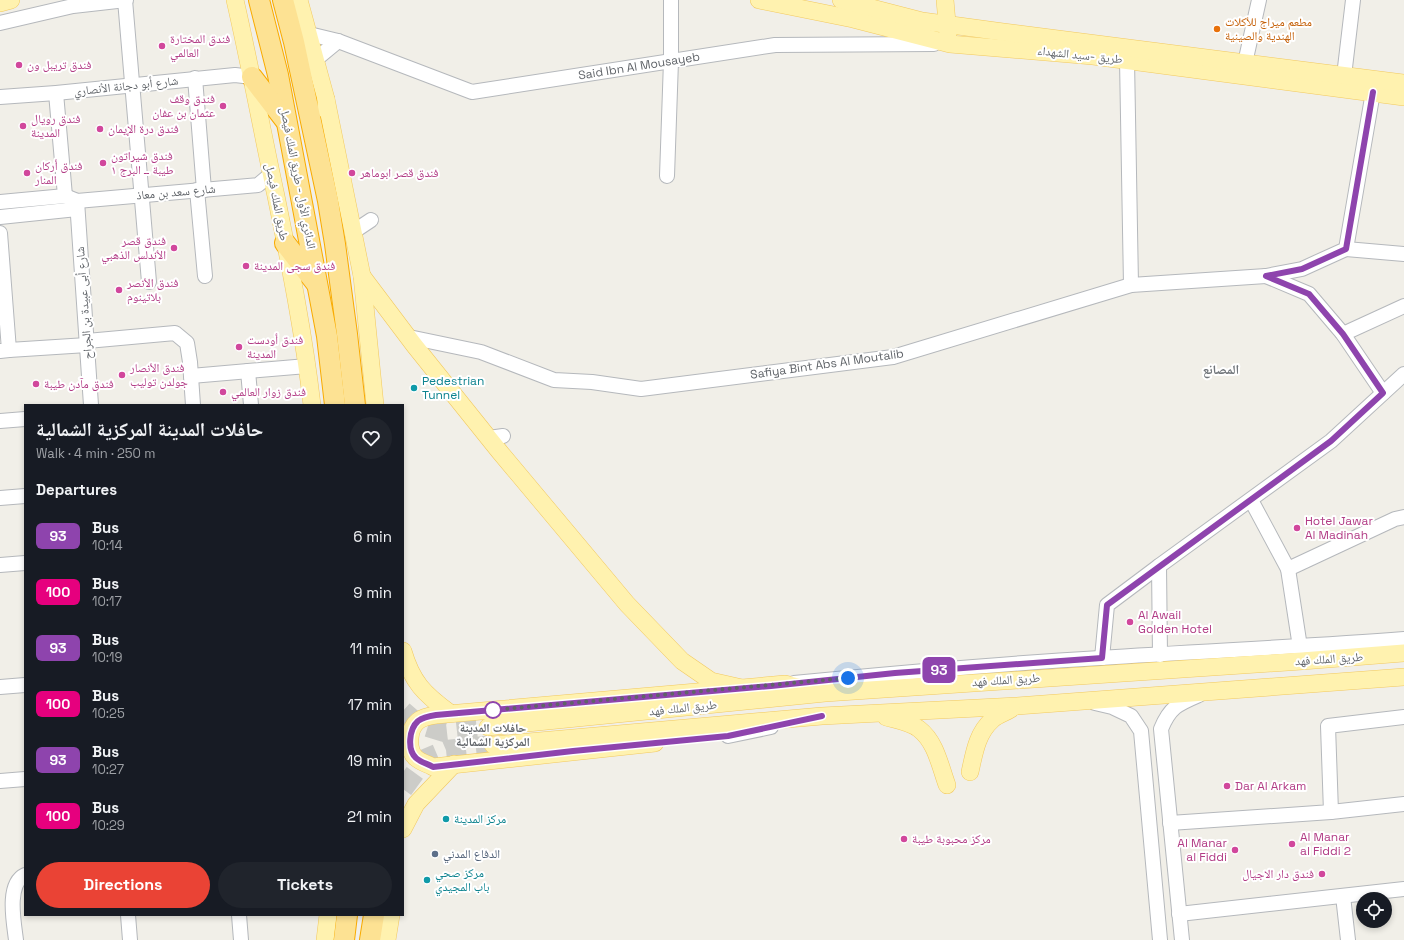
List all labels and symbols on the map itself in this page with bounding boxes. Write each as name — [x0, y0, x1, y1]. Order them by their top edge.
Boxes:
place label: مطعم ميراج للأكلات الهندية والصينية — [1225, 14, 1312, 44]
marker: مطعم ميراج للأكلات الهندية والصينية — [1212, 24, 1222, 34]
place label: فندق المختارة العالمي — [170, 31, 230, 63]
marker: فندق المختارة العالمي — [157, 41, 167, 51]
street label: طريق -سيد الشهداء — [1037, 43, 1123, 67]
street label: Said Ibn Al Mousayeb — [577, 48, 701, 84]
place label: فندق تريبل ون — [27, 57, 92, 73]
marker: فندق تريبل ون — [14, 60, 24, 70]
street label: شارع أبو دجانة الأنصاري — [73, 73, 179, 101]
place label: فندق وقف عثمان بن عفان — [152, 91, 215, 121]
marker: فندق وقف عثمان بن عفان — [218, 101, 228, 111]
street label: الدائري الأول - طريق الملك فيصل — [277, 106, 319, 250]
place label: فندق رويال المدينة — [31, 111, 81, 141]
marker: فندق رويال المدينة — [18, 121, 28, 131]
place label: فندق درة الإيمان — [108, 121, 179, 137]
marker: فندق درة الإيمان — [95, 124, 105, 134]
place label: فندق شيراتون طيبة ــ البرج ١ — [111, 148, 174, 178]
place label: فندق أركان المنار — [34, 158, 83, 188]
marker: فندق شيراتون طيبة ــ البرج ١ — [98, 158, 108, 168]
street label: طريق الملك فيصل — [262, 162, 292, 242]
place label: فندق قصر ابوماهر — [359, 165, 439, 181]
marker: فندق أركان المنار — [22, 168, 32, 178]
marker: فندق قصر ابوماهر — [347, 168, 357, 178]
street label: شارع سعد بن معاذ — [136, 181, 216, 203]
place label: فندق قصر الأندلس الذهبي — [101, 233, 166, 265]
marker: فندق قصر الأندلس الذهبي — [169, 243, 179, 253]
street label: شارع أبى عبيدة بن الجراح — [72, 246, 96, 360]
place label: فندق سجى المدينة — [254, 258, 335, 274]
marker: فندق سجى المدينة — [241, 261, 251, 271]
place label: فندق الأنصر بلاتينوم — [126, 275, 179, 305]
marker: فندق الأنصر بلاتينوم — [114, 285, 124, 295]
place label: فندق أودست المدينة — [247, 332, 303, 362]
marker: فندق أودست المدينة — [234, 342, 244, 352]
street label: Safiya Bint Abs Al Moutalib — [749, 345, 905, 383]
place label: فندق الأنصار جولدن توليب — [129, 360, 188, 390]
district label: المصانع — [1203, 361, 1239, 379]
marker: فندق الأنصار جولدن توليب — [117, 370, 127, 380]
place label: Pedestrian Tunnel — [422, 373, 484, 403]
place label: فندق مآدن طيبة — [44, 376, 114, 392]
marker: فندق مآدن طيبة — [31, 379, 41, 389]
marker: Pedestrian Tunnel — [409, 383, 419, 393]
place label: فندق زوار العالمي — [231, 384, 306, 402]
marker: فندق زوار العالمي — [218, 387, 228, 397]
place label: Hotel Jawar Al Madinah — [1305, 513, 1374, 543]
marker: Hotel Jawar Al Madinah — [1292, 523, 1302, 533]
place label: Al Awail Golden Hotel — [1138, 607, 1212, 637]
marker: Al Awail Golden Hotel — [1125, 617, 1135, 627]
street label: طريق الملك فهد — [1294, 649, 1364, 669]
line badge: 93 — [921, 657, 957, 683]
your location — [838, 668, 858, 688]
street label: طريق الملك فهد — [971, 670, 1041, 690]
street label: طريق الملك فهد — [648, 696, 718, 720]
marker: حافلات المدينة المركزية الشمالية — [484, 701, 502, 719]
place label: حافلات المدينة المركزية الشمالية — [456, 720, 530, 750]
place label: Dar Al Arkam — [1235, 778, 1306, 794]
marker: Dar Al Arkam — [1222, 781, 1232, 791]
place label: مركز المدينة — [454, 811, 506, 827]
marker: مركز المدينة — [441, 814, 451, 824]
place label: Al Manar al Fiddi 2 — [1300, 829, 1351, 859]
place label: مركز محبوبة طيبة — [912, 831, 991, 847]
marker: مركز محبوبة طيبة — [899, 834, 909, 844]
place label: Al Manar al Fiddi — [1177, 835, 1227, 865]
marker: Al Manar al Fiddi 2 — [1287, 839, 1297, 849]
marker: Al Manar al Fiddi — [1230, 845, 1240, 855]
place label: الدفاع المدني — [443, 846, 500, 864]
marker: الدفاع المدني — [430, 849, 440, 859]
place label: مركز صحي باب المجيدي — [435, 865, 489, 897]
place label: فندق دار الاجيال — [1242, 866, 1314, 882]
marker: فندق دار الاجيال — [1317, 869, 1327, 879]
marker: مركز صحي باب المجيدي — [422, 875, 432, 885]

